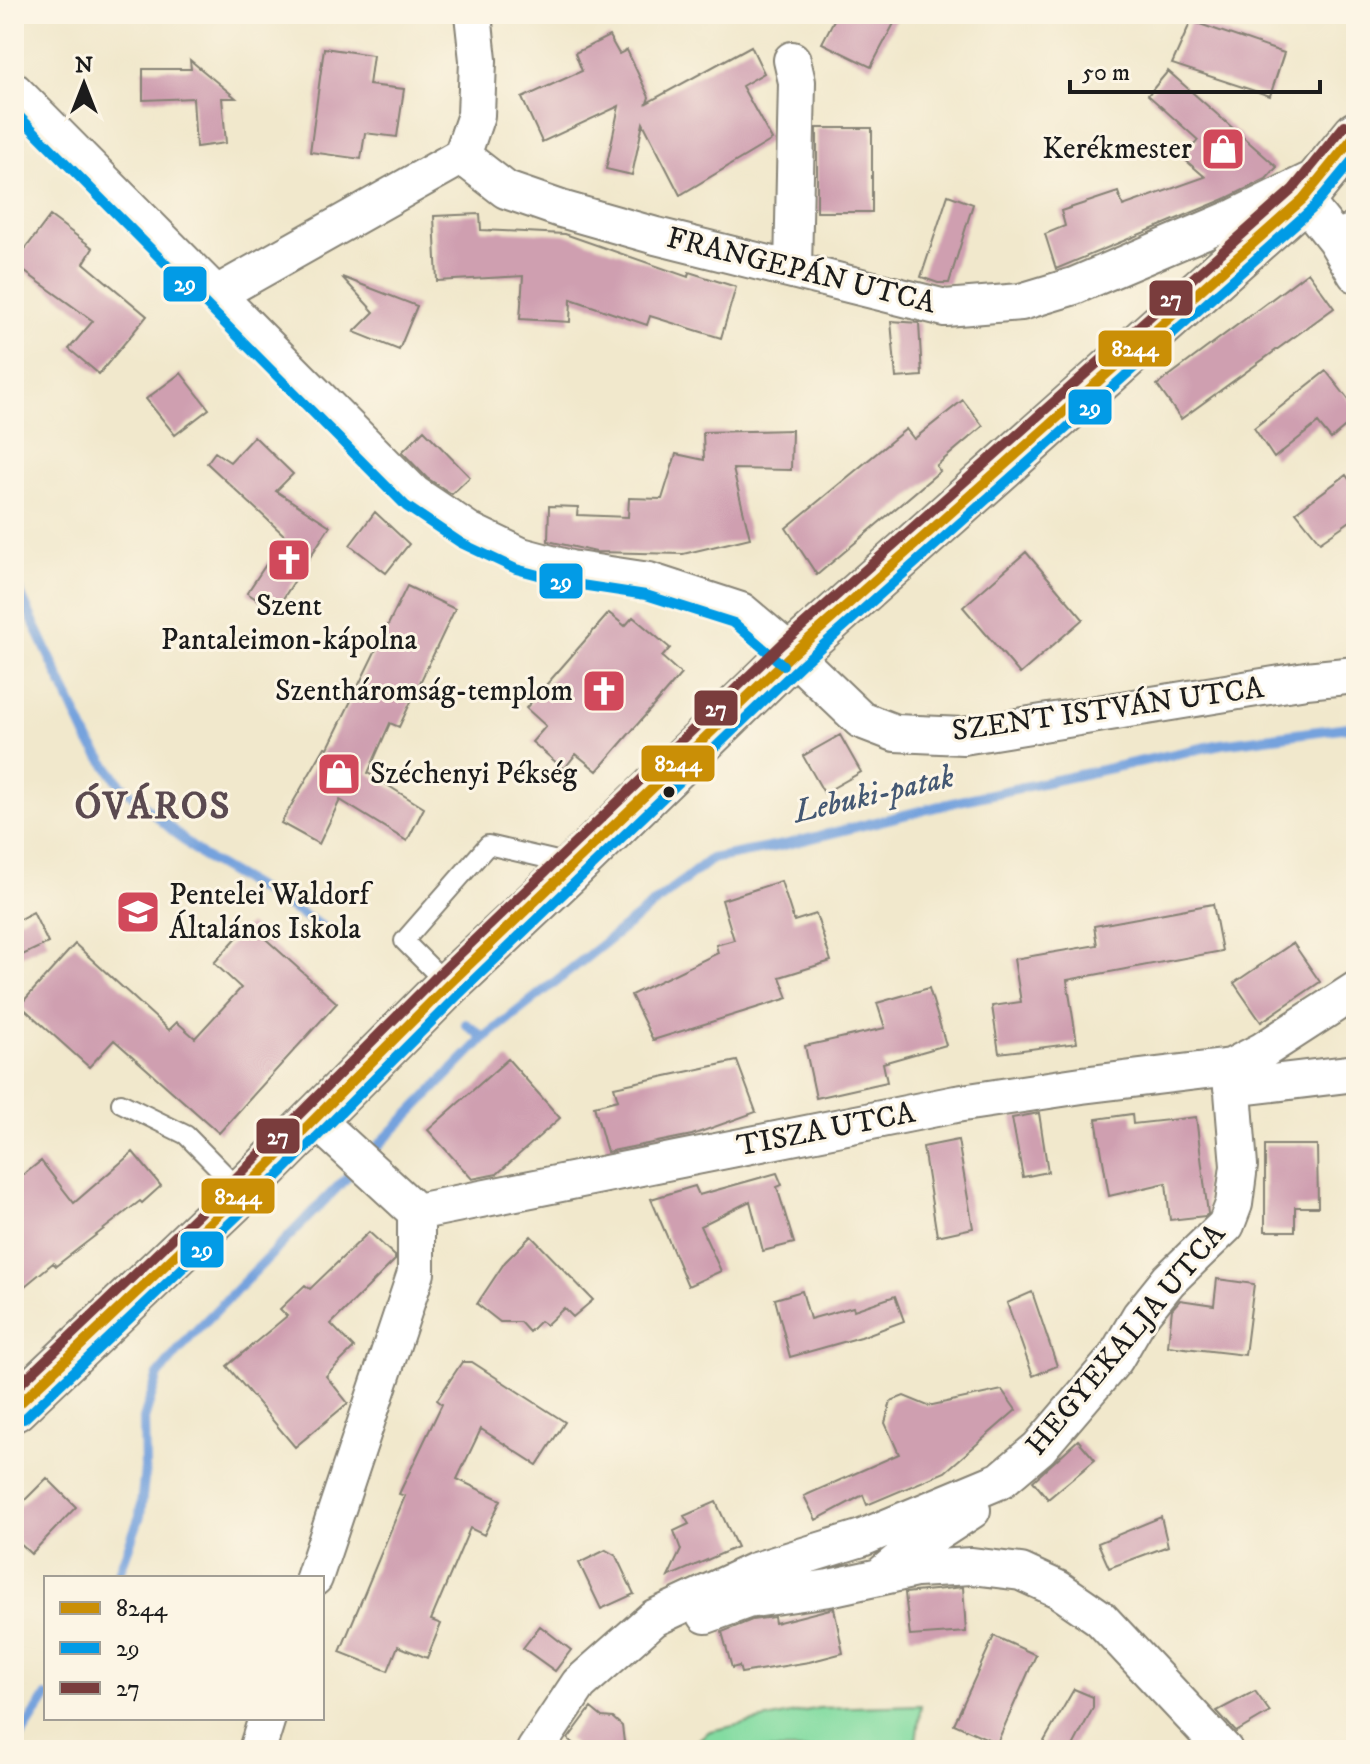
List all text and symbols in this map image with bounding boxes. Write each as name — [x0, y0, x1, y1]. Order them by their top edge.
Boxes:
north arrow — [44, 44, 124, 124]
scale bar — [1070, 44, 1320, 94]
text: N — [75, 52, 93, 79]
text: 50 m — [1082, 58, 1130, 88]
shop icon: Kerékmester — [1199, 125, 1247, 173]
place label: Kerékmester — [1042, 131, 1192, 168]
street label: FRANGEPÁN UTCA — [663, 218, 941, 323]
line badge: 29 — [162, 265, 208, 303]
text: 29 — [174, 271, 196, 298]
line badge: 27 — [1148, 279, 1194, 317]
text: 27 — [1160, 286, 1182, 313]
line badge: 8244 — [1097, 329, 1173, 368]
text: 8244 — [1111, 336, 1160, 363]
line badge: 29 — [1067, 388, 1113, 426]
text: 29 — [1079, 395, 1101, 422]
church icon: Szent Pantaleimon-kápolna — [265, 536, 313, 584]
line badge: 29 — [538, 562, 584, 600]
text: 29 — [550, 569, 572, 596]
place label: Szent Pantaleimon-kápolna — [161, 588, 418, 659]
church icon: Szentháromság-templom — [580, 667, 628, 715]
street label: SZENT ISTVÁN UTCA — [950, 668, 1267, 750]
place label: Szentháromság-templom — [275, 673, 573, 710]
line badge: 27 — [693, 689, 739, 727]
text: 27 — [705, 696, 727, 723]
line badge: 8244 — [640, 744, 716, 783]
shop icon: Széchenyi Pékség — [315, 750, 363, 798]
text: 8244 — [654, 751, 703, 778]
place label: Széchenyi Pékség — [370, 756, 578, 793]
water label: Lebuki-patak — [788, 757, 959, 833]
district label: ÓVÁROS — [74, 782, 232, 831]
unlabelled marker — [661, 784, 677, 800]
place label: Pentelei Waldorf Általános Iskola — [169, 877, 374, 948]
school or university icon: Pentelei Waldorf Általános Iskola — [114, 888, 162, 936]
street label: TISZA UTCA — [734, 1094, 919, 1165]
line badge: 27 — [255, 1117, 301, 1155]
text: 27 — [267, 1124, 289, 1151]
line badge: 8244 — [200, 1177, 276, 1215]
text: 8244 — [214, 1184, 263, 1211]
street label: HEGYEKALJA UTCA — [1018, 1216, 1234, 1463]
line badge: 29 — [179, 1230, 225, 1269]
text: 29 — [191, 1237, 213, 1264]
legend — [44, 1576, 324, 1720]
text: 8244 — [116, 1594, 169, 1624]
text: 29 — [116, 1634, 140, 1664]
text: 27 — [116, 1674, 140, 1704]

